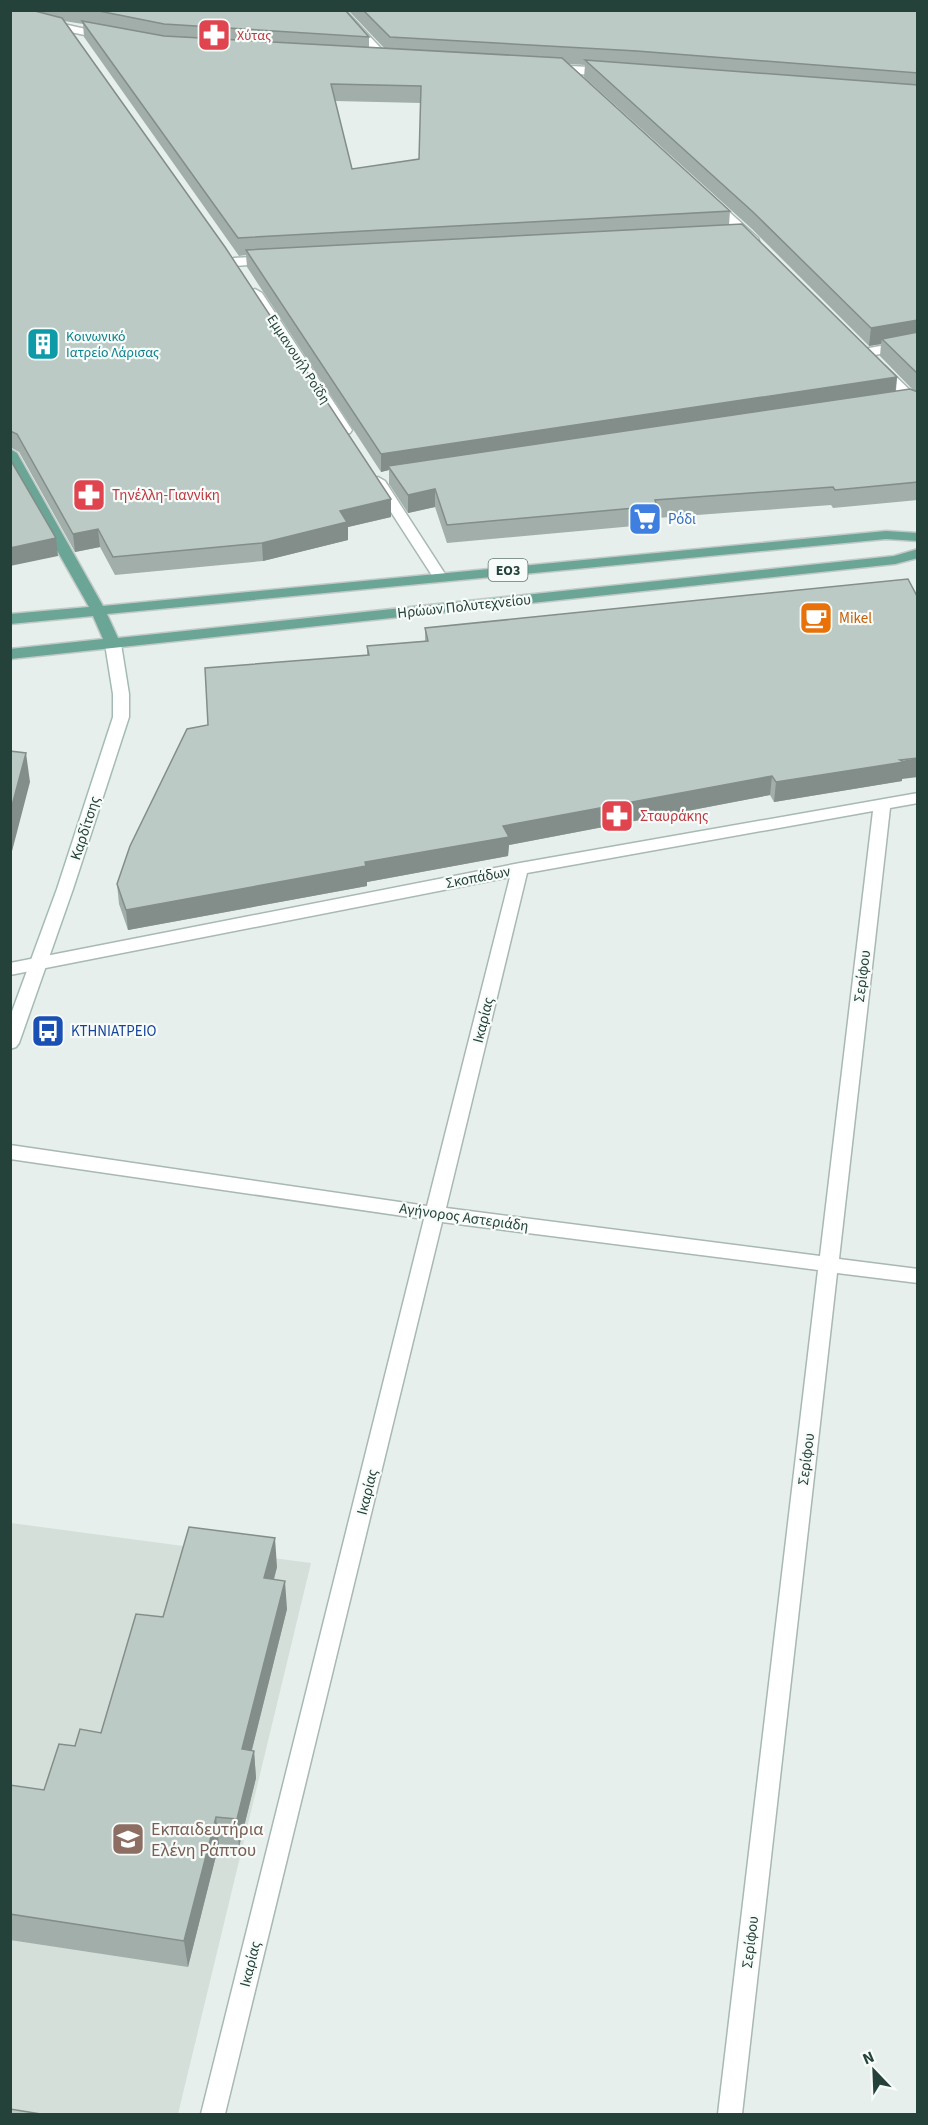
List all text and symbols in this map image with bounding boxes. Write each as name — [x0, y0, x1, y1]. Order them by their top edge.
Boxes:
pharmacy icon: Χύτας — [196, 17, 232, 53]
place label: Χύτας — [237, 26, 271, 46]
street label: Εμμανουήλ Ροΐδη — [262, 311, 335, 408]
building icon: Κοινωνικό Ιατρείο Λάρισας — [25, 326, 61, 362]
place label: Κοινωνικό Ιατρείο Λάρισας — [66, 327, 159, 363]
pharmacy icon: Τηνέλλη-Γιαννίκη — [71, 477, 107, 513]
place label: Τηνέλλη-Γιαννίκη — [112, 485, 220, 506]
supermarket icon: Ρόδι — [627, 501, 663, 537]
place label: Ρόδι — [668, 509, 696, 530]
road number: ΕΟ3 — [488, 559, 528, 581]
street label: Ηρώων Πολυτεχνείου — [396, 589, 532, 624]
cafe icon: Mikel — [798, 600, 834, 636]
place label: Mikel — [839, 608, 872, 629]
street label: Καρδίτσης — [65, 793, 106, 863]
pharmacy icon: Σταυράκης — [599, 798, 635, 834]
place label: Σταυράκης — [640, 806, 709, 827]
street label: Σκοπάδων — [444, 861, 512, 894]
street label: Σερίφου — [849, 949, 876, 1003]
street label: Ικαρίας — [468, 995, 499, 1045]
bus stop icon: ΚΤΗΝΙΑΤΡΕΙΟ — [30, 1013, 66, 1049]
place label: ΚΤΗΝΙΑΤΡΕΙΟ — [71, 1021, 157, 1042]
street label: Αγήνορος Αστεριάδη — [398, 1198, 530, 1237]
street label: Σερίφου — [793, 1432, 820, 1486]
street label: Ικαρίας — [352, 1467, 383, 1517]
place label: Εκπαιδευτήρια Ελένη Ράπτου — [151, 1817, 263, 1863]
school or university icon: Εκπαιδευτήρια Ελένη Ράπτου — [110, 1821, 146, 1857]
street label: Σερίφου — [737, 1915, 764, 1969]
street label: Ικαρίας — [235, 1939, 266, 1989]
north arrow — [844, 2041, 904, 2101]
text: N — [859, 2046, 878, 2070]

